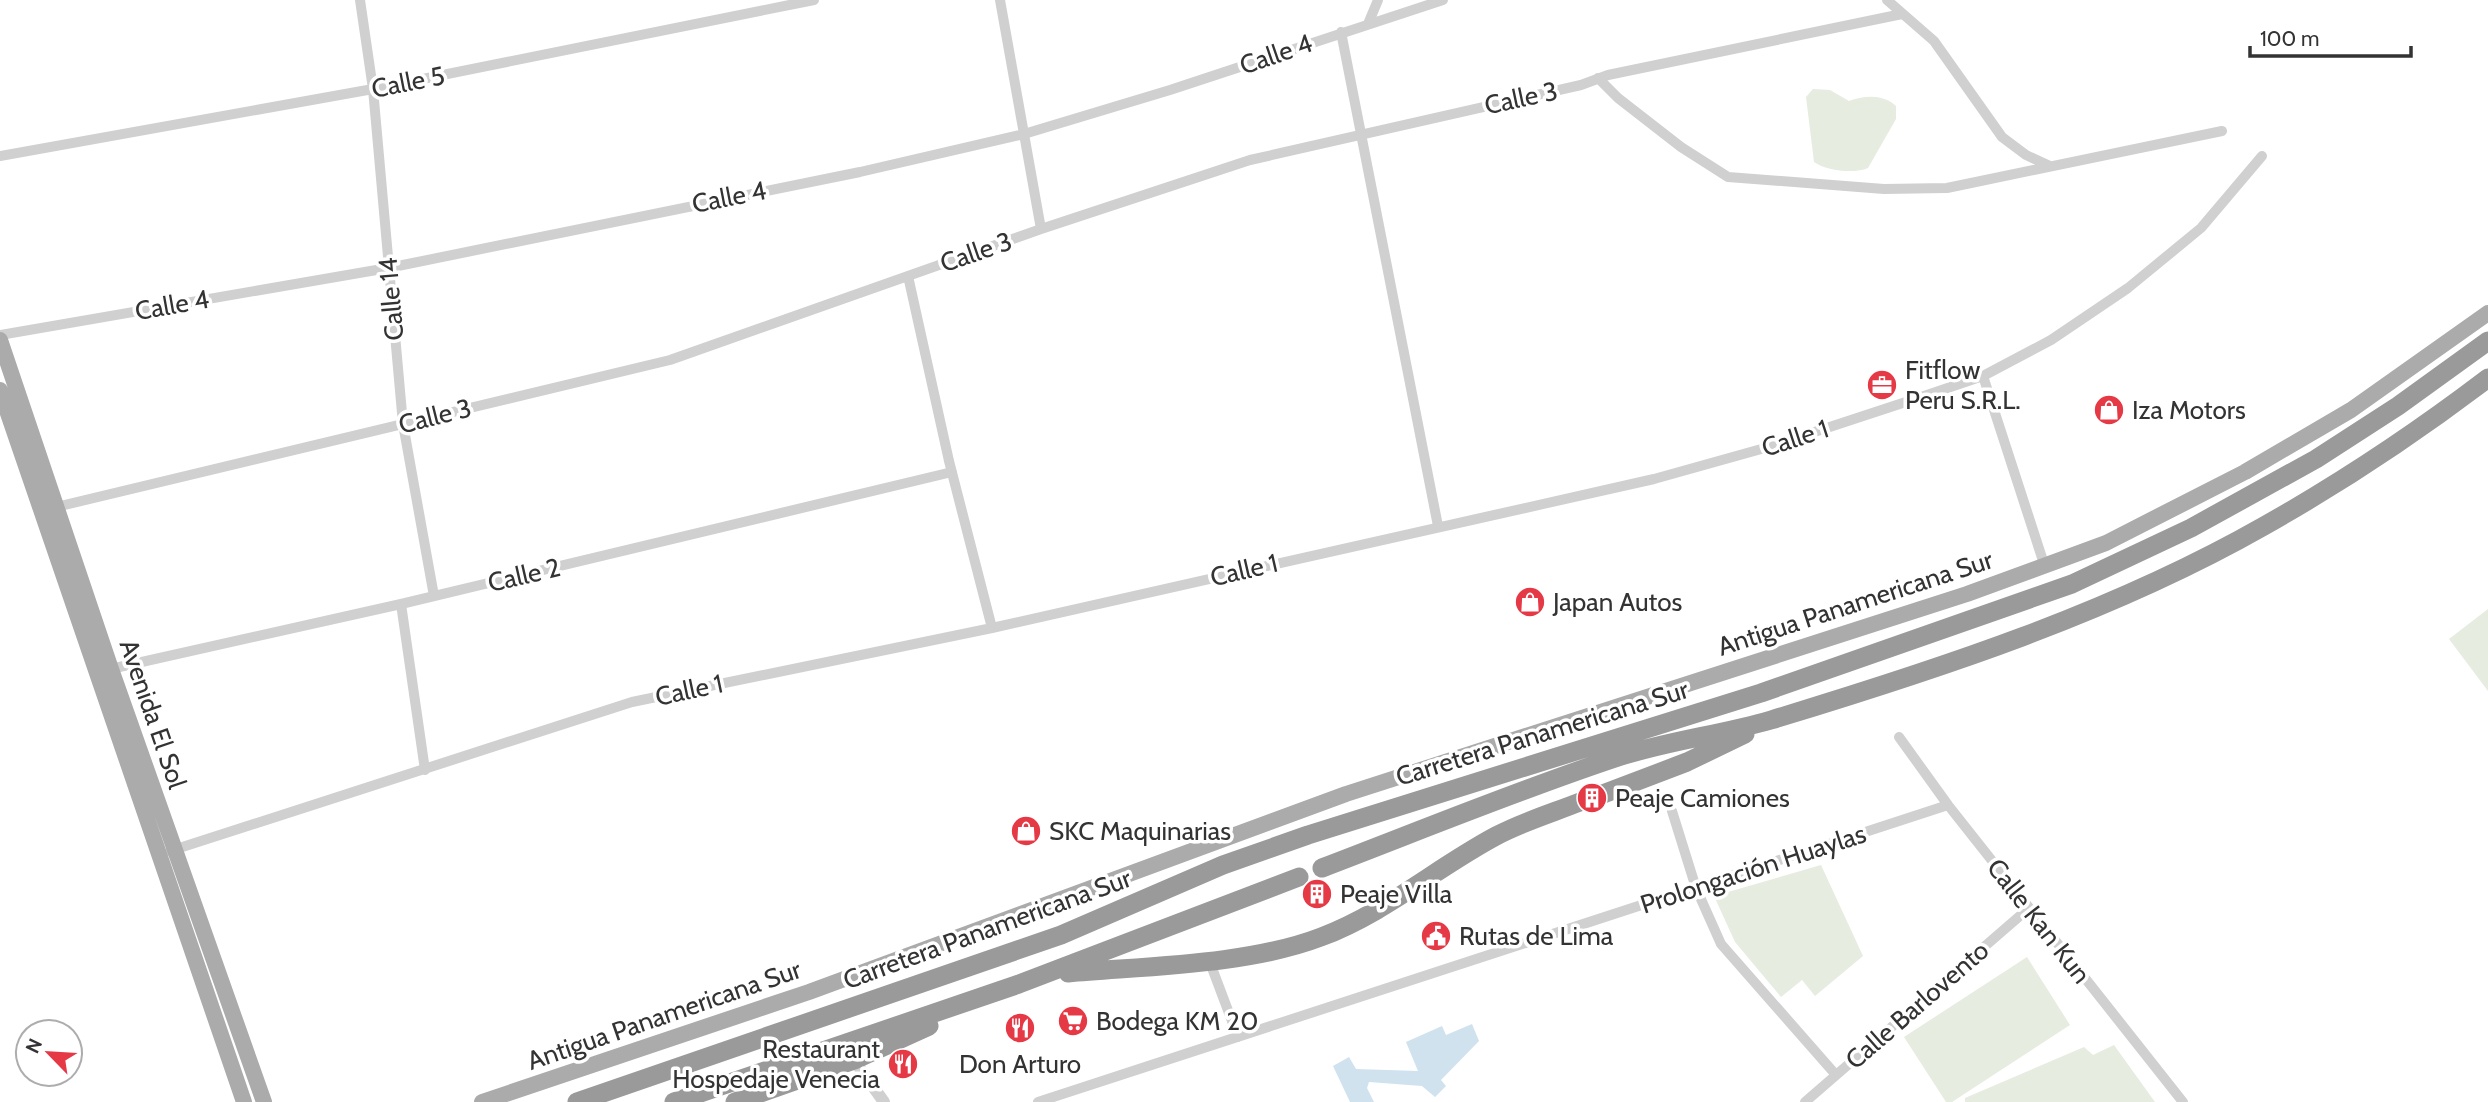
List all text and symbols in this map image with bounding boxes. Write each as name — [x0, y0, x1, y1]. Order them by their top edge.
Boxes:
scale bar — [2250, 14, 2411, 58]
text: 100 m — [2260, 26, 2319, 51]
street label: Calle 4 — [1235, 27, 1317, 81]
street label: Calle 5 — [369, 59, 447, 105]
street label: Calle 3 — [1482, 75, 1560, 121]
street label: Calle 4 — [689, 174, 769, 220]
street label: Calle 3 — [936, 225, 1016, 279]
street label: Calle 14 — [371, 256, 411, 342]
street label: Calle 4 — [132, 283, 212, 327]
place label: Fitflow Peru S.R.L. — [1905, 354, 2021, 416]
office icon: Fitflow Peru S.R.L. — [1865, 368, 1899, 402]
street label: Calle 3 — [395, 392, 475, 440]
shop icon: Iza Motors — [2092, 393, 2126, 427]
place label: Iza Motors — [2132, 394, 2246, 426]
street label: Calle 1 — [1758, 412, 1832, 464]
street label: Antigua Panamericana Sur — [1713, 543, 1997, 663]
street label: Calle 1 — [1207, 547, 1281, 593]
street label: Calle 2 — [485, 551, 563, 599]
shop icon: Japan Autos — [1513, 585, 1547, 619]
place label: Japan Autos — [1552, 586, 1682, 618]
street label: Avenida El Sol — [113, 635, 193, 793]
street label: Calle 1 — [652, 667, 726, 713]
street label: Carretera Panamericana Sur — [1392, 673, 1693, 793]
building icon: Peaje Camiones — [1575, 781, 1609, 815]
place label: Peaje Camiones — [1615, 782, 1790, 814]
shop icon: SKC Maquinarias — [1009, 814, 1043, 848]
place label: SKC Maquinarias — [1049, 815, 1231, 847]
street label: Prolongación Huaylas — [1636, 817, 1870, 921]
street label: Calle Kan Kun — [1980, 852, 2098, 990]
street label: Carretera Panamericana Sur — [839, 862, 1136, 996]
building icon: Peaje Villa — [1300, 877, 1334, 911]
place label: Peaje Villa — [1340, 878, 1453, 910]
public building icon: Rutas de Lima — [1419, 919, 1453, 953]
place label: Rutas de Lima — [1459, 920, 1614, 952]
street label: Calle Barlovento — [1839, 934, 1995, 1076]
street label: Antigua Panamericana Sur — [523, 953, 806, 1077]
supermarket icon: Bodega KM 20 — [1056, 1004, 1090, 1038]
place label: Bodega KM 20 — [1096, 1005, 1258, 1037]
restaurant icon: Don Arturo — [1003, 1011, 1037, 1045]
north arrow — [14, 1018, 84, 1088]
place label: Restaurant Hospedaje Venecia — [672, 1033, 881, 1095]
text: N — [21, 1035, 47, 1057]
restaurant icon: Restaurant Hospedaje Venecia — [886, 1047, 920, 1081]
place label: Don Arturo — [959, 1048, 1081, 1080]

